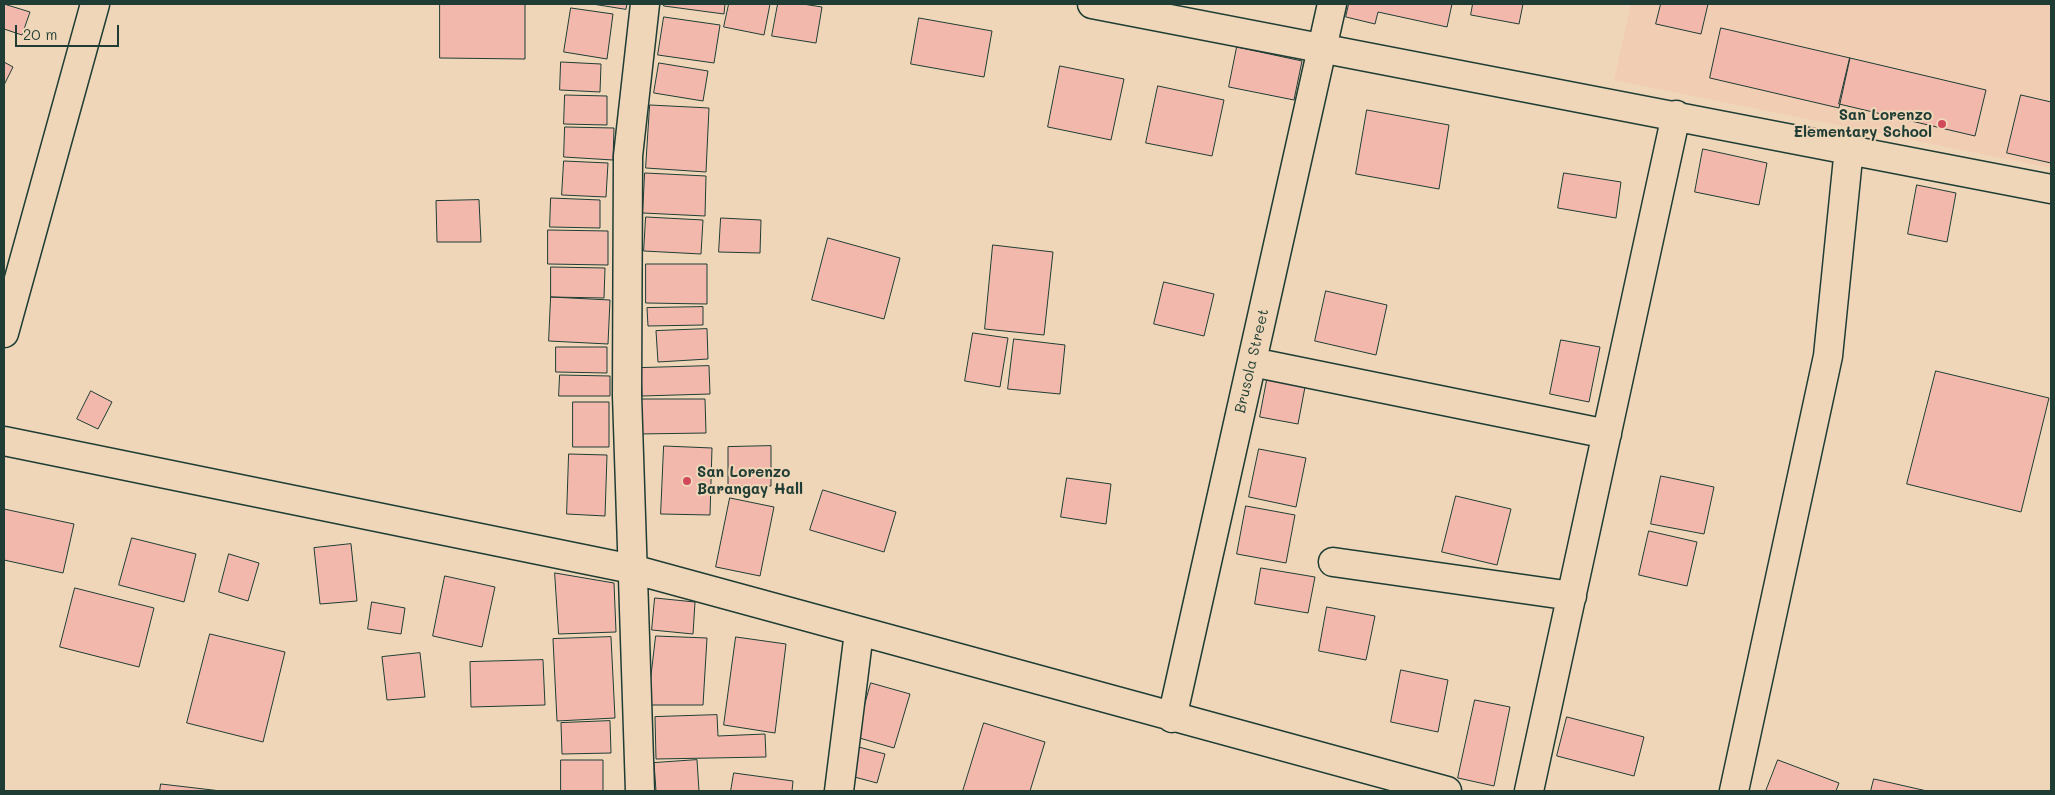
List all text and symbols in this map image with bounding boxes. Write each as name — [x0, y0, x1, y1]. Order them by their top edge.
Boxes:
scale bar — [18, 15, 121, 47]
text: 20 m — [23, 24, 57, 44]
place label: San Lorenzo Elementary School — [1793, 106, 1932, 141]
marker: San Lorenzo Elementary School — [1936, 118, 1948, 130]
street label: Brusola Street — [1231, 307, 1273, 415]
place label: San Lorenzo Barangay Hall — [697, 463, 803, 498]
marker: San Lorenzo Barangay Hall — [681, 475, 693, 487]

